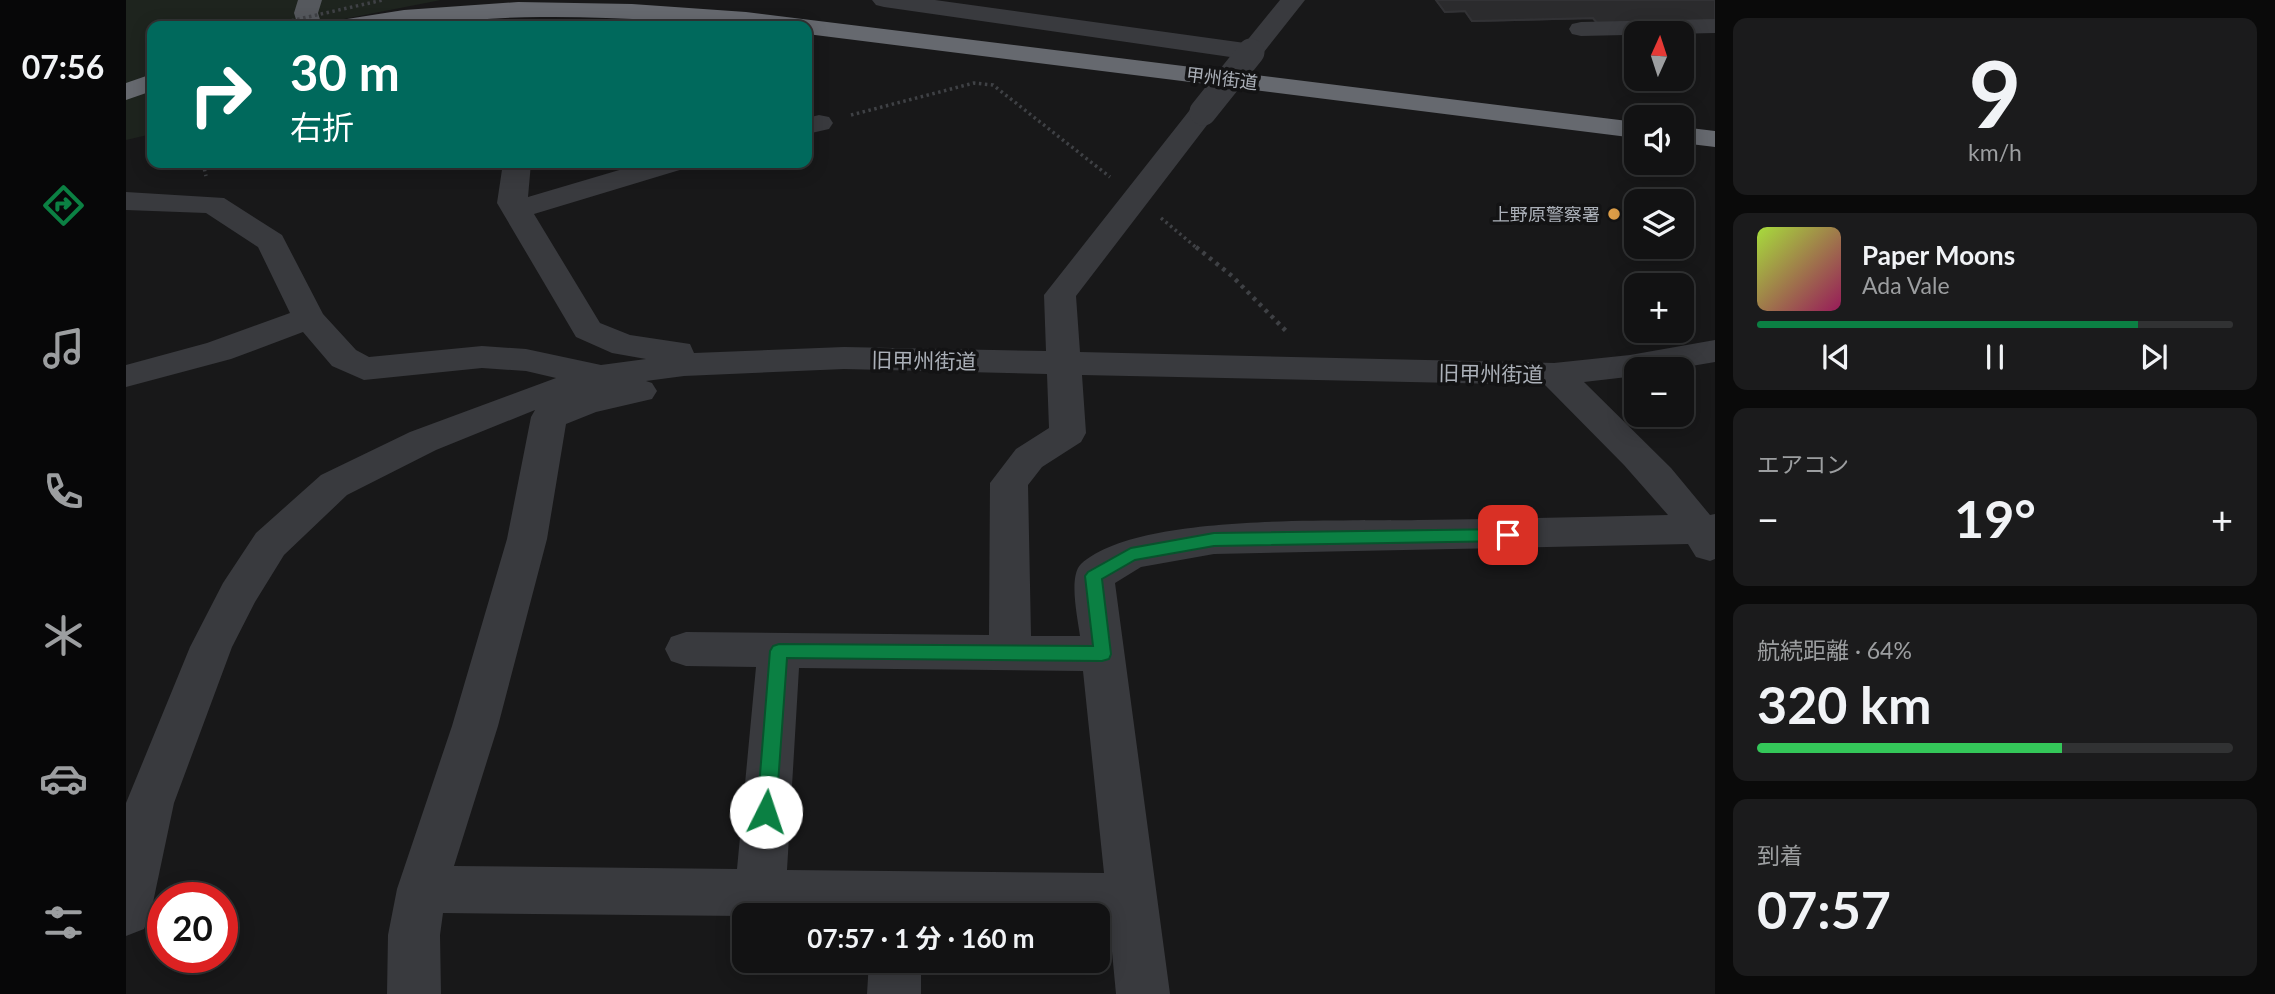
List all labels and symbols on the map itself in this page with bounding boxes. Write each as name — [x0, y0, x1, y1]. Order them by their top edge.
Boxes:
north arrow — [1624, 21, 1694, 91]
street label: 甲州街道 — [1185, 63, 1259, 93]
place label: 上野原警察署 — [1492, 203, 1600, 225]
marker: 上野原警察署 — [1606, 206, 1622, 222]
street label: 旧甲州街道 — [871, 347, 977, 373]
street label: 旧甲州街道 — [1438, 360, 1544, 386]
pin — [1478, 505, 1538, 565]
position arrow — [729, 775, 803, 849]
speed limit sign: 20 — [147, 882, 238, 973]

